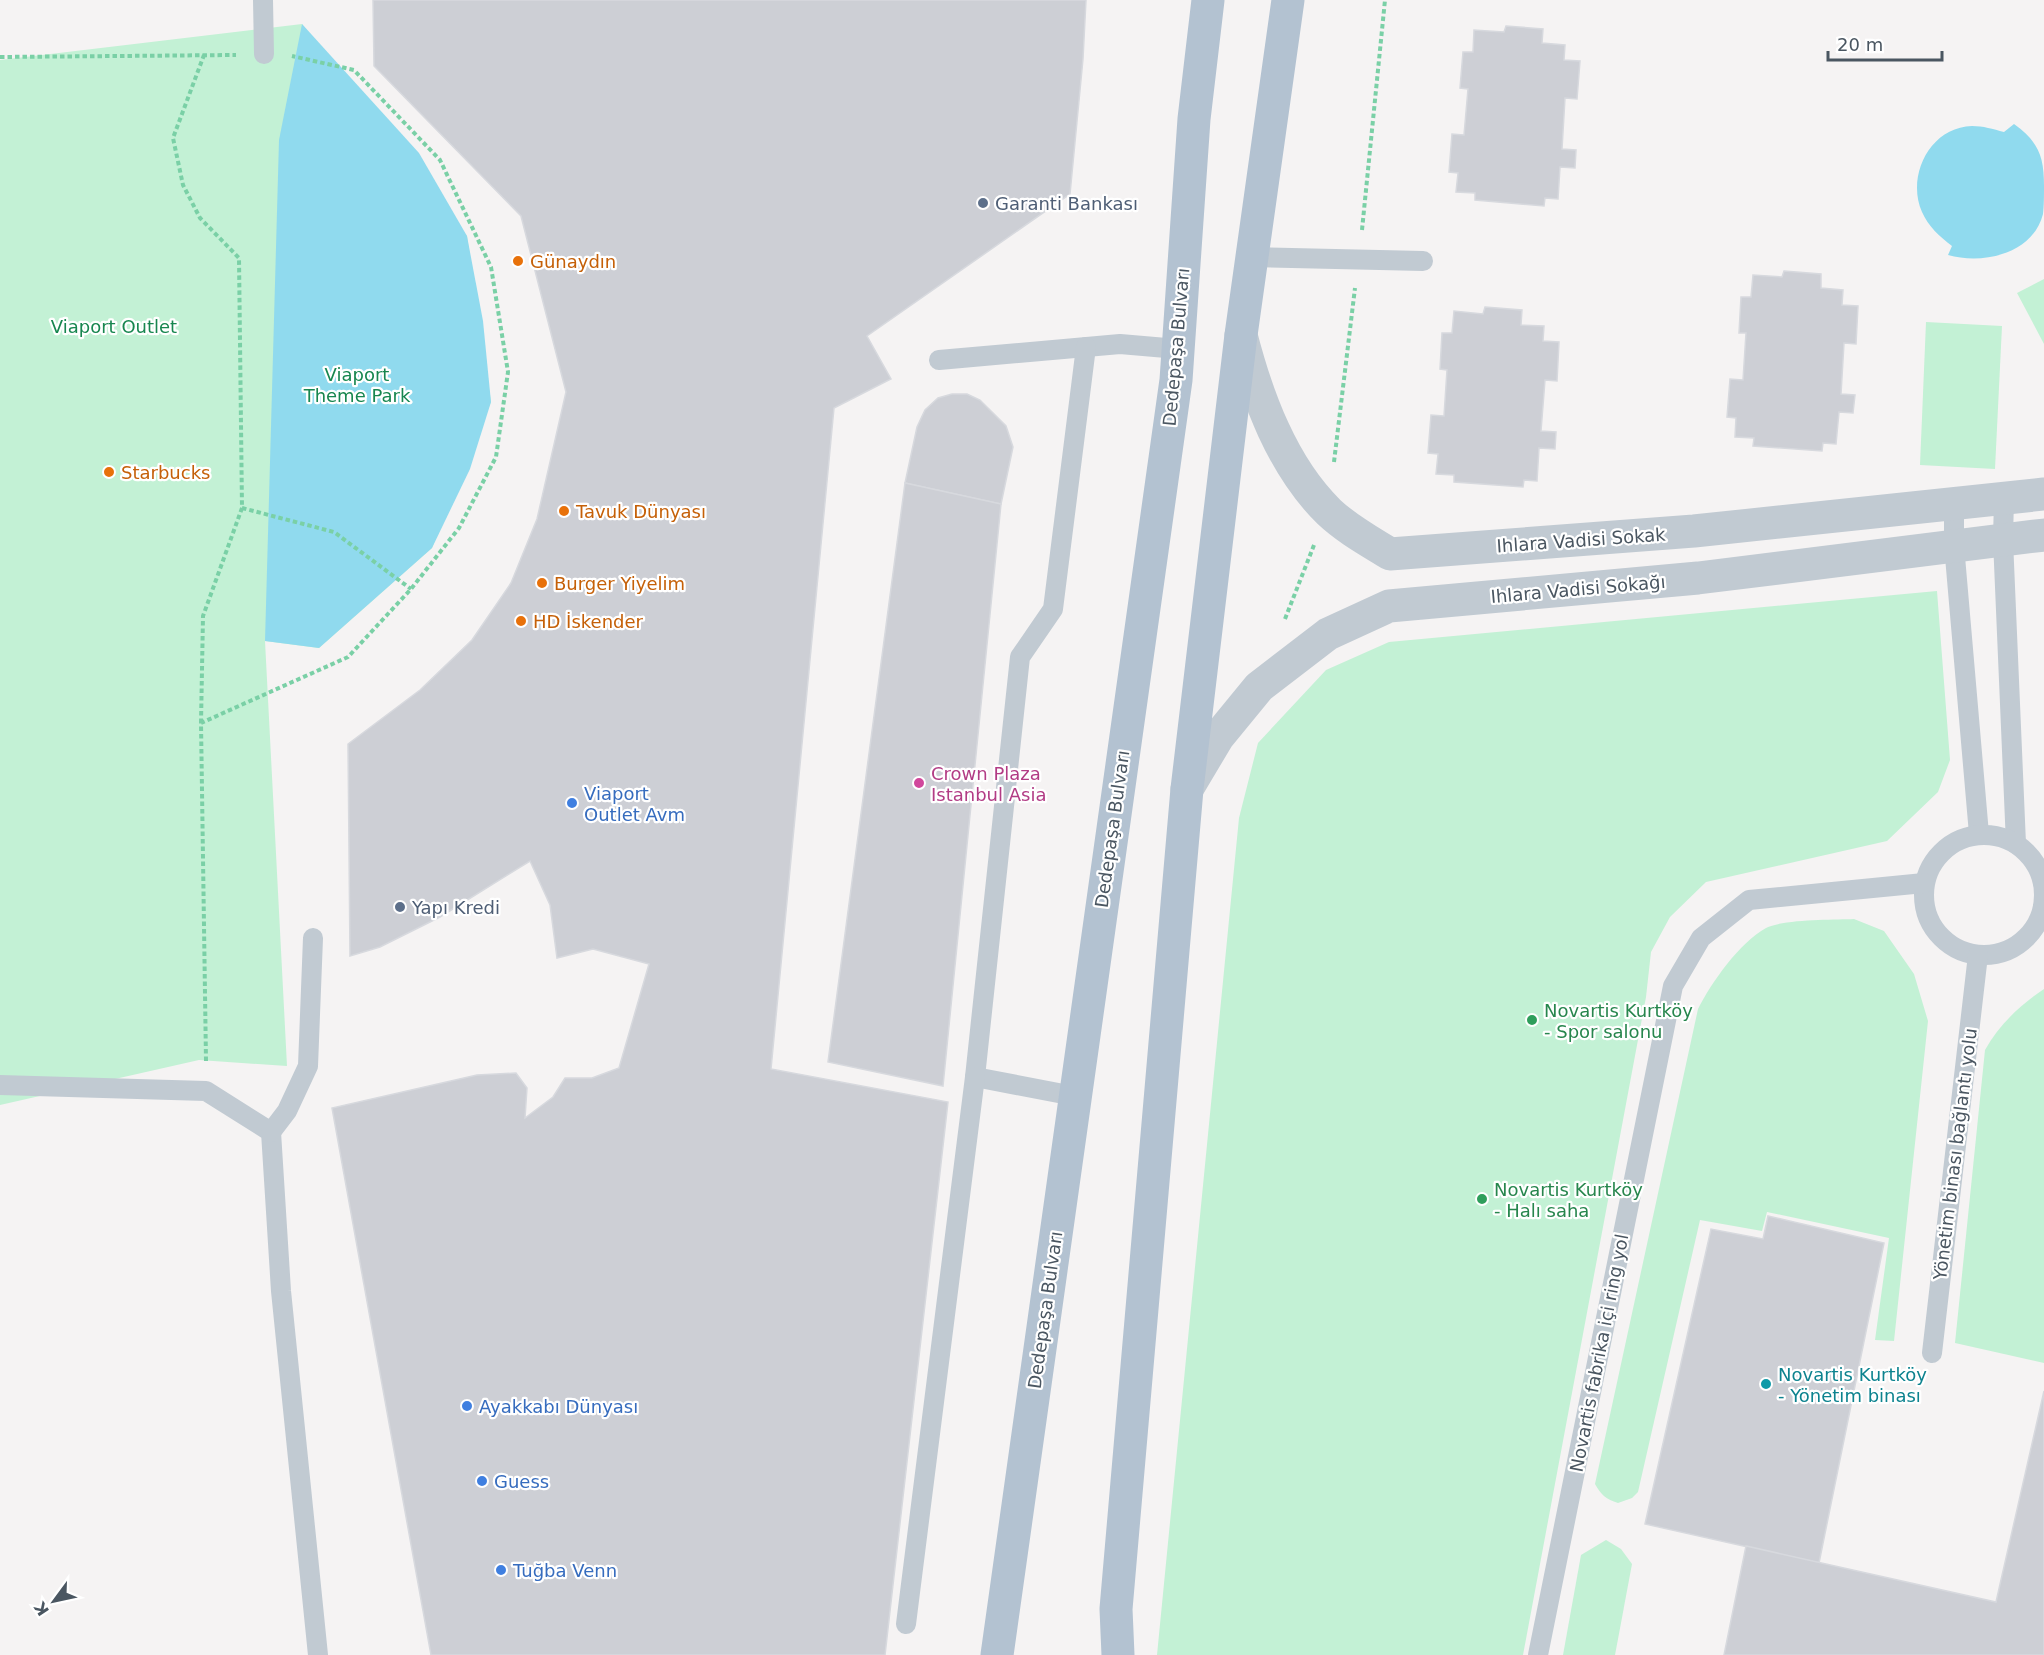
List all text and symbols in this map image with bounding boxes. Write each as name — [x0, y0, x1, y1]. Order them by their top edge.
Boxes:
scale bar — [1828, 24, 1942, 62]
text: 20 m — [1837, 34, 1883, 55]
place label: Garanti Bankası — [995, 193, 1138, 214]
marker: Garanti Bankası — [976, 196, 990, 210]
place label: Günaydın — [530, 251, 616, 272]
marker: Günaydın — [511, 254, 525, 268]
street label: Dedepaşa Bulvarı — [1159, 267, 1193, 427]
park label: Viaport Outlet — [51, 316, 177, 337]
park label: Viaport Theme Park — [303, 364, 411, 406]
place label: Starbucks — [121, 462, 210, 483]
marker: Starbucks — [102, 465, 116, 479]
place label: Tavuk Dünyası — [575, 501, 706, 522]
marker: Tavuk Dünyası — [557, 504, 571, 518]
street label: Ihlara Vadisi Sokak — [1496, 524, 1667, 556]
street label: Ihlara Vadisi Sokağı — [1490, 571, 1666, 607]
place label: Burger Yiyelim — [554, 573, 685, 594]
marker: Burger Yiyelim — [535, 576, 549, 590]
place label: HD İskender — [533, 611, 644, 632]
marker: HD İskender — [514, 614, 528, 628]
street label: Dedepaşa Bulvarı — [1091, 749, 1133, 909]
place label: Crown Plaza Istanbul Asia — [931, 763, 1046, 805]
marker: Crown Plaza Istanbul Asia — [912, 776, 926, 790]
place label: Viaport Outlet Avm — [584, 783, 685, 825]
marker: Viaport Outlet Avm — [565, 796, 579, 810]
place label: Yapı Kredi — [411, 897, 500, 918]
marker: Yapı Kredi — [393, 900, 407, 914]
place label: Novartis Kurtköy - Spor salonu — [1544, 1000, 1693, 1042]
marker: Novartis Kurtköy - Spor salonu — [1525, 1013, 1539, 1027]
street label: Yönetim binası bağlantı yolu — [1929, 1027, 1981, 1282]
place label: Novartis Kurtköy - Halı saha — [1494, 1179, 1643, 1221]
marker: Novartis Kurtköy - Halı saha — [1475, 1192, 1489, 1206]
street label: Dedepaşa Bulvarı — [1024, 1230, 1066, 1390]
street label: Novartis fabrika içi ring yol — [1566, 1232, 1632, 1474]
place label: Novartis Kurtköy - Yönetim binası — [1778, 1364, 1927, 1406]
marker: Novartis Kurtköy - Yönetim binası — [1759, 1377, 1773, 1391]
place label: Ayakkabı Dünyası — [479, 1396, 638, 1417]
marker: Ayakkabı Dünyası — [460, 1399, 474, 1413]
place label: Guess — [494, 1471, 549, 1492]
marker: Guess — [475, 1474, 489, 1488]
place label: Tuğba Venn — [512, 1560, 617, 1581]
marker: Tuğba Venn — [494, 1563, 508, 1577]
north arrow — [24, 1571, 84, 1631]
text: K — [30, 1598, 53, 1619]

